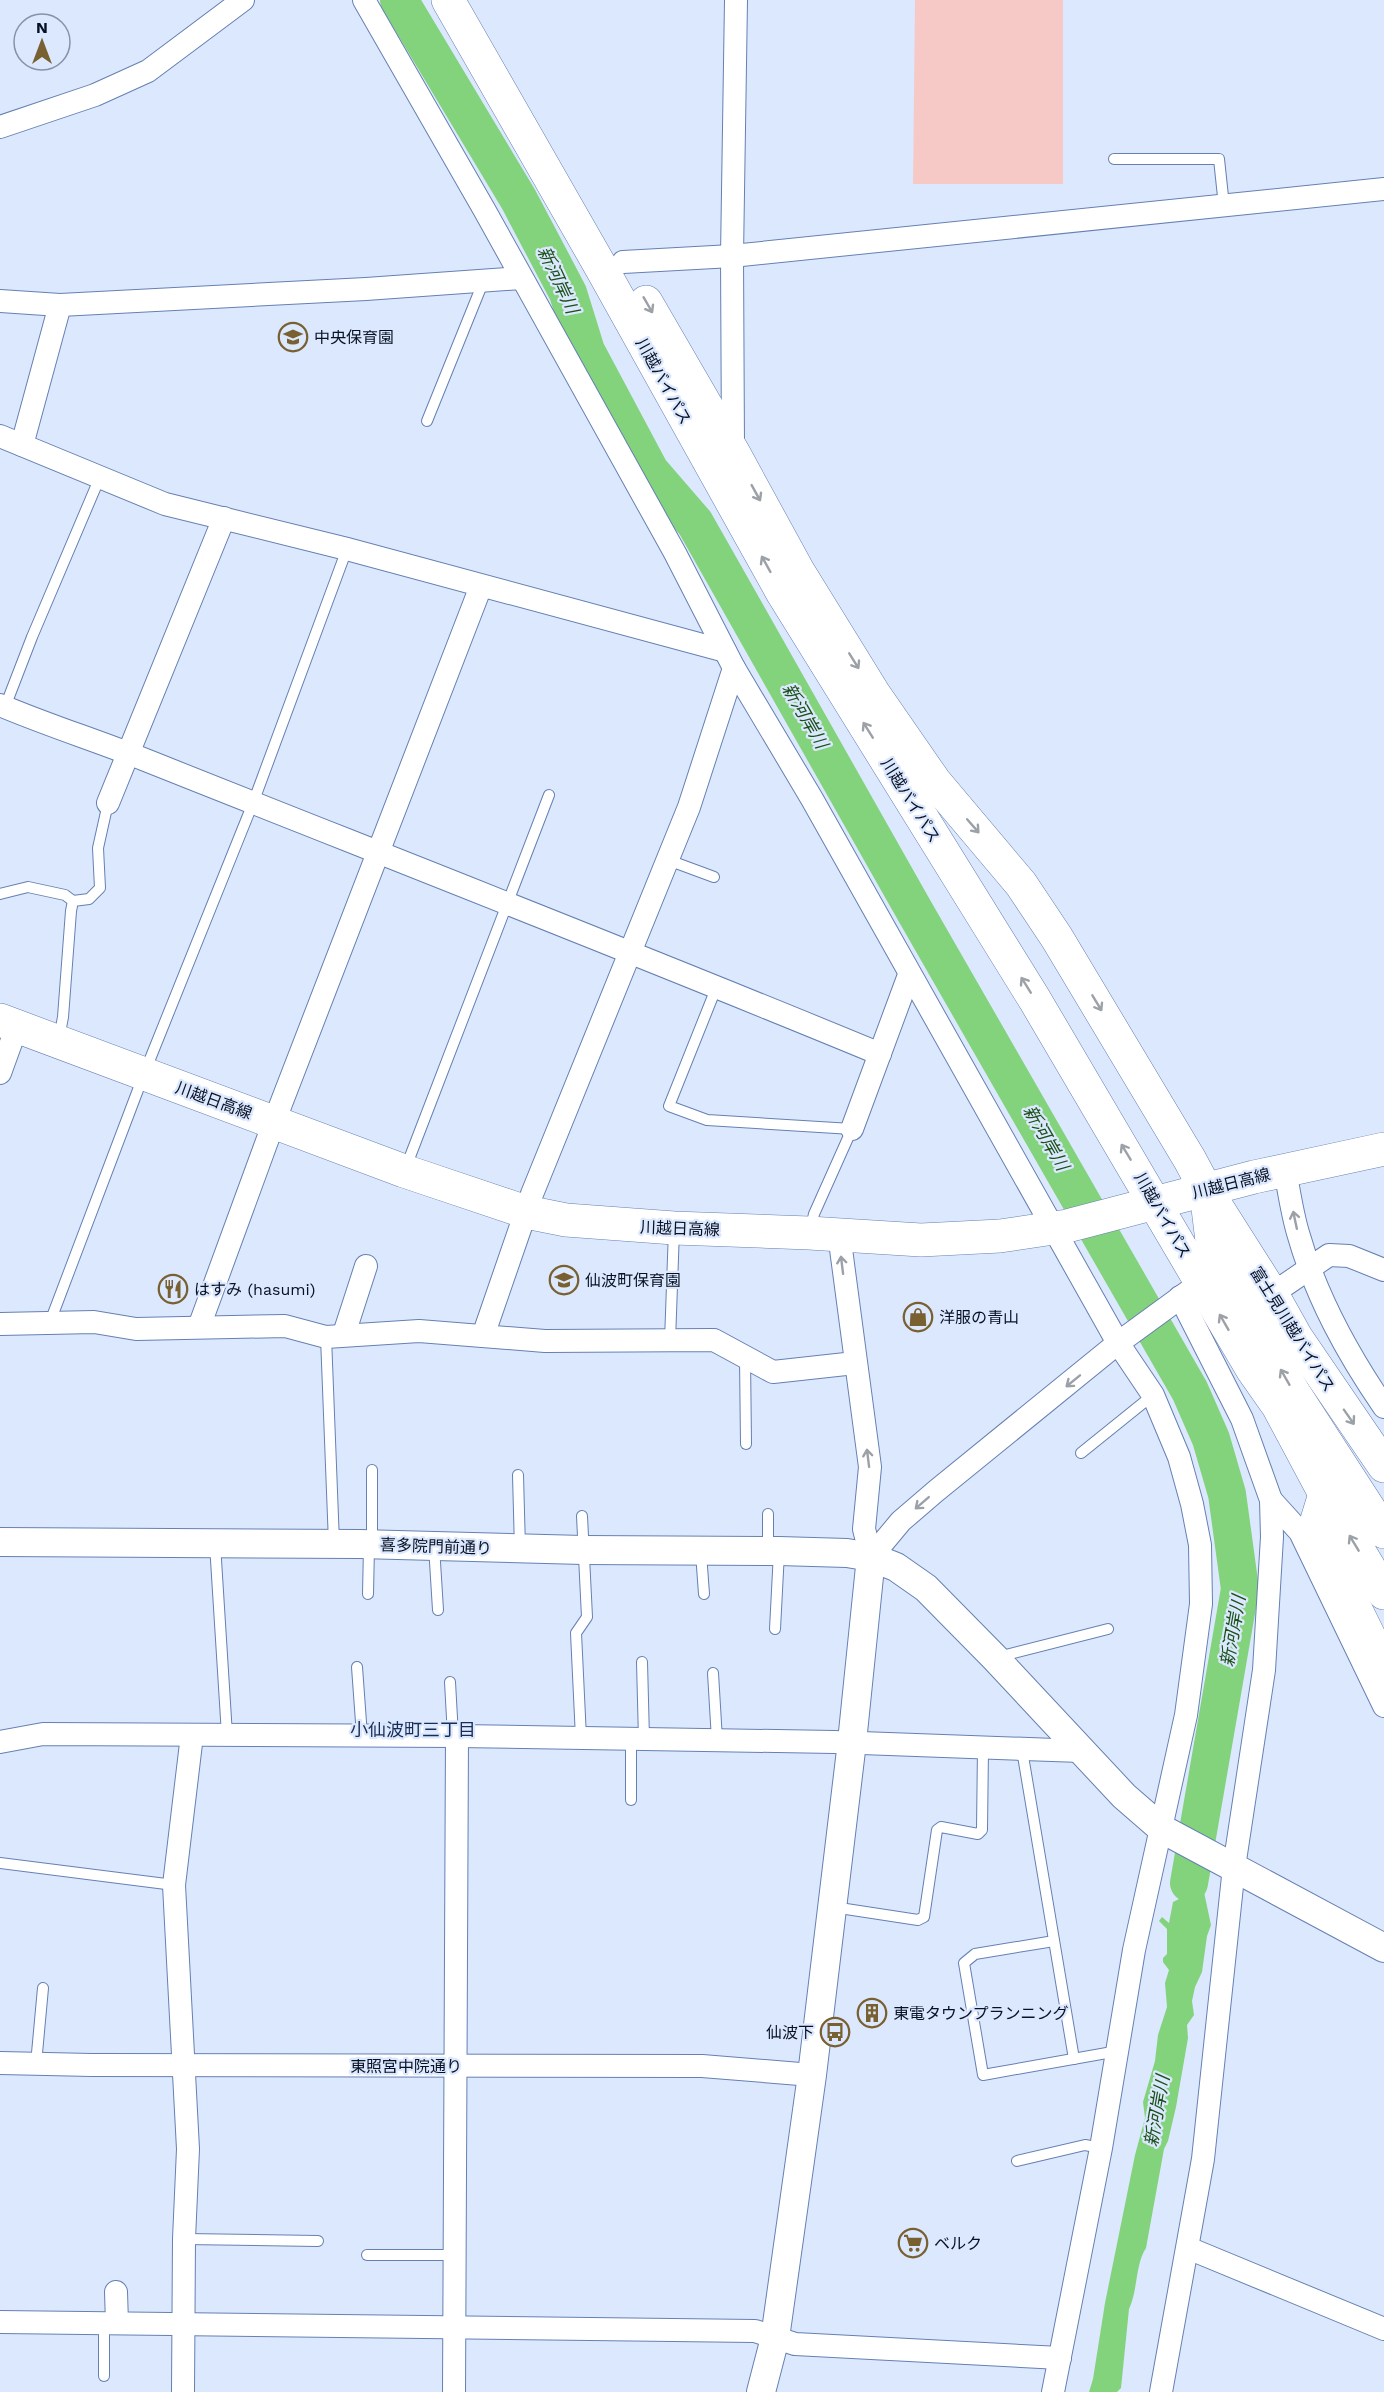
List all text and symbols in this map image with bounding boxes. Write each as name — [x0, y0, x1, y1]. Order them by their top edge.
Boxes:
north arrow — [12, 12, 72, 72]
text: N — [36, 18, 48, 37]
water label: 新河岸川 — [534, 243, 584, 319]
one-way arrow — [642, 296, 654, 313]
school or university icon: 中央保育園 — [277, 321, 309, 353]
place label: 中央保育園 — [314, 328, 394, 347]
street label: 川越バイパス — [632, 335, 695, 428]
one-way arrow — [750, 484, 762, 501]
one-way arrow — [760, 555, 771, 573]
one-way arrow — [848, 652, 860, 669]
water label: 新河岸川 — [778, 679, 834, 754]
one-way arrow — [861, 722, 873, 739]
street label: 川越バイパス — [877, 755, 944, 846]
one-way arrow — [966, 818, 980, 834]
one-way arrow — [1019, 977, 1031, 994]
one-way arrow — [1091, 994, 1103, 1011]
street label: 川越日高線 — [173, 1078, 255, 1123]
water label: 新河岸川 — [1019, 1101, 1075, 1176]
one-way arrow — [1120, 1144, 1132, 1161]
street label: 川越日高線 — [1190, 1165, 1272, 1202]
street label: 川越バイパス — [1130, 1169, 1195, 1261]
one-way arrow — [1289, 1211, 1300, 1230]
street label: 川越日高線 — [640, 1218, 720, 1239]
one-way arrow — [836, 1255, 847, 1275]
street label: 富士見川越バイパス — [1246, 1263, 1339, 1395]
school or university icon: 仙波町保育園 — [548, 1264, 580, 1296]
place label: 仙波町保育園 — [585, 1271, 681, 1290]
restaurant icon: はすみ (hasumi) — [157, 1273, 189, 1305]
place label: はすみ (hasumi) — [194, 1280, 315, 1299]
shop icon: 洋服の青山 — [902, 1301, 934, 1333]
place label: 洋服の青山 — [939, 1308, 1019, 1327]
one-way arrow — [1218, 1314, 1230, 1331]
one-way arrow — [1278, 1369, 1290, 1386]
one-way arrow — [1065, 1374, 1081, 1387]
one-way arrow — [1343, 1408, 1355, 1424]
one-way arrow — [863, 1448, 874, 1468]
one-way arrow — [914, 1496, 929, 1510]
street label: 喜多院門前通り — [380, 1535, 492, 1558]
one-way arrow — [1347, 1535, 1359, 1552]
water label: 新河岸川 — [1216, 1592, 1249, 1668]
district label: 小仙波町三丁目 — [350, 1719, 476, 1740]
building icon: 東電タウンプランニング — [856, 1997, 888, 2029]
place label: 東電タウンプランニング — [893, 2004, 1069, 2023]
bus stop icon: 仙波下 — [819, 2016, 851, 2048]
place label: 仙波下 — [766, 2023, 814, 2042]
street label: 東照宮中院通り — [350, 2057, 462, 2076]
water label: 新河岸川 — [1140, 2072, 1173, 2148]
supermarket icon: ベルク — [897, 2227, 929, 2259]
place label: ベルク — [934, 2234, 982, 2253]

